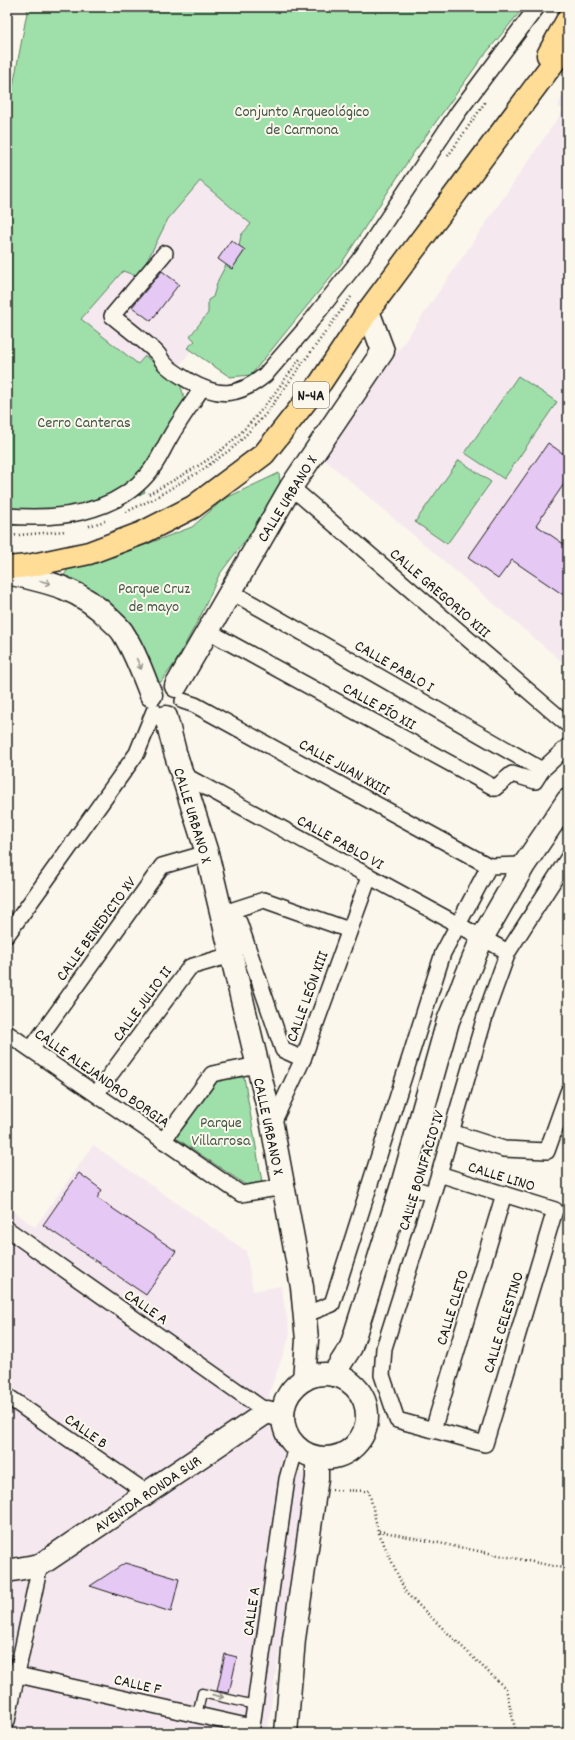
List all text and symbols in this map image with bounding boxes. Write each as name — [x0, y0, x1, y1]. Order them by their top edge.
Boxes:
park label: Conjunto Arqueológico de Carmona — [235, 101, 369, 142]
road number: N-4A — [293, 382, 329, 408]
park label: Cerro Canteras — [37, 412, 131, 435]
street label: CALLE URBANO X — [252, 451, 324, 547]
street label: CALLE GREGORIO XIII — [384, 543, 495, 644]
park label: Parque Cruz de mayo — [118, 578, 190, 619]
one-way arrow — [38, 579, 51, 586]
street label: CALLE PABLO I — [350, 635, 438, 699]
one-way arrow — [135, 657, 143, 669]
street label: CALLE PÍO XII — [338, 678, 420, 737]
street label: CALLE JUAN XXIII — [294, 734, 393, 803]
street label: CALLE URBANO X — [166, 765, 217, 867]
street label: CALLE PABLO VI — [292, 810, 388, 877]
street label: CALLE BENEDICTO XV — [51, 872, 143, 987]
street label: CALLE LEÓN XIII — [281, 948, 335, 1046]
street label: CALLE JULIO II — [108, 962, 178, 1047]
street label: CALLE ALEJANDRO BORGIA — [29, 1023, 174, 1135]
street label: CALLE URBANO X — [246, 1076, 289, 1178]
street label: CALLE BONIFACIO IV — [393, 1108, 452, 1234]
park label: Parque Villarrosa — [192, 1112, 251, 1153]
street label: CALLE LINO — [465, 1156, 538, 1199]
street label: CALLE CLETO — [431, 1267, 476, 1348]
street label: CALLE CELESTINO — [478, 1269, 531, 1376]
street label: CALLE A — [119, 1284, 173, 1332]
street label: CALLE B — [59, 1409, 112, 1455]
street label: AVENIDA RONDA SUR — [90, 1450, 207, 1540]
street label: CALLE A — [238, 1585, 267, 1637]
street label: CALLE F — [112, 1669, 163, 1702]
one-way arrow — [211, 1693, 224, 1701]

